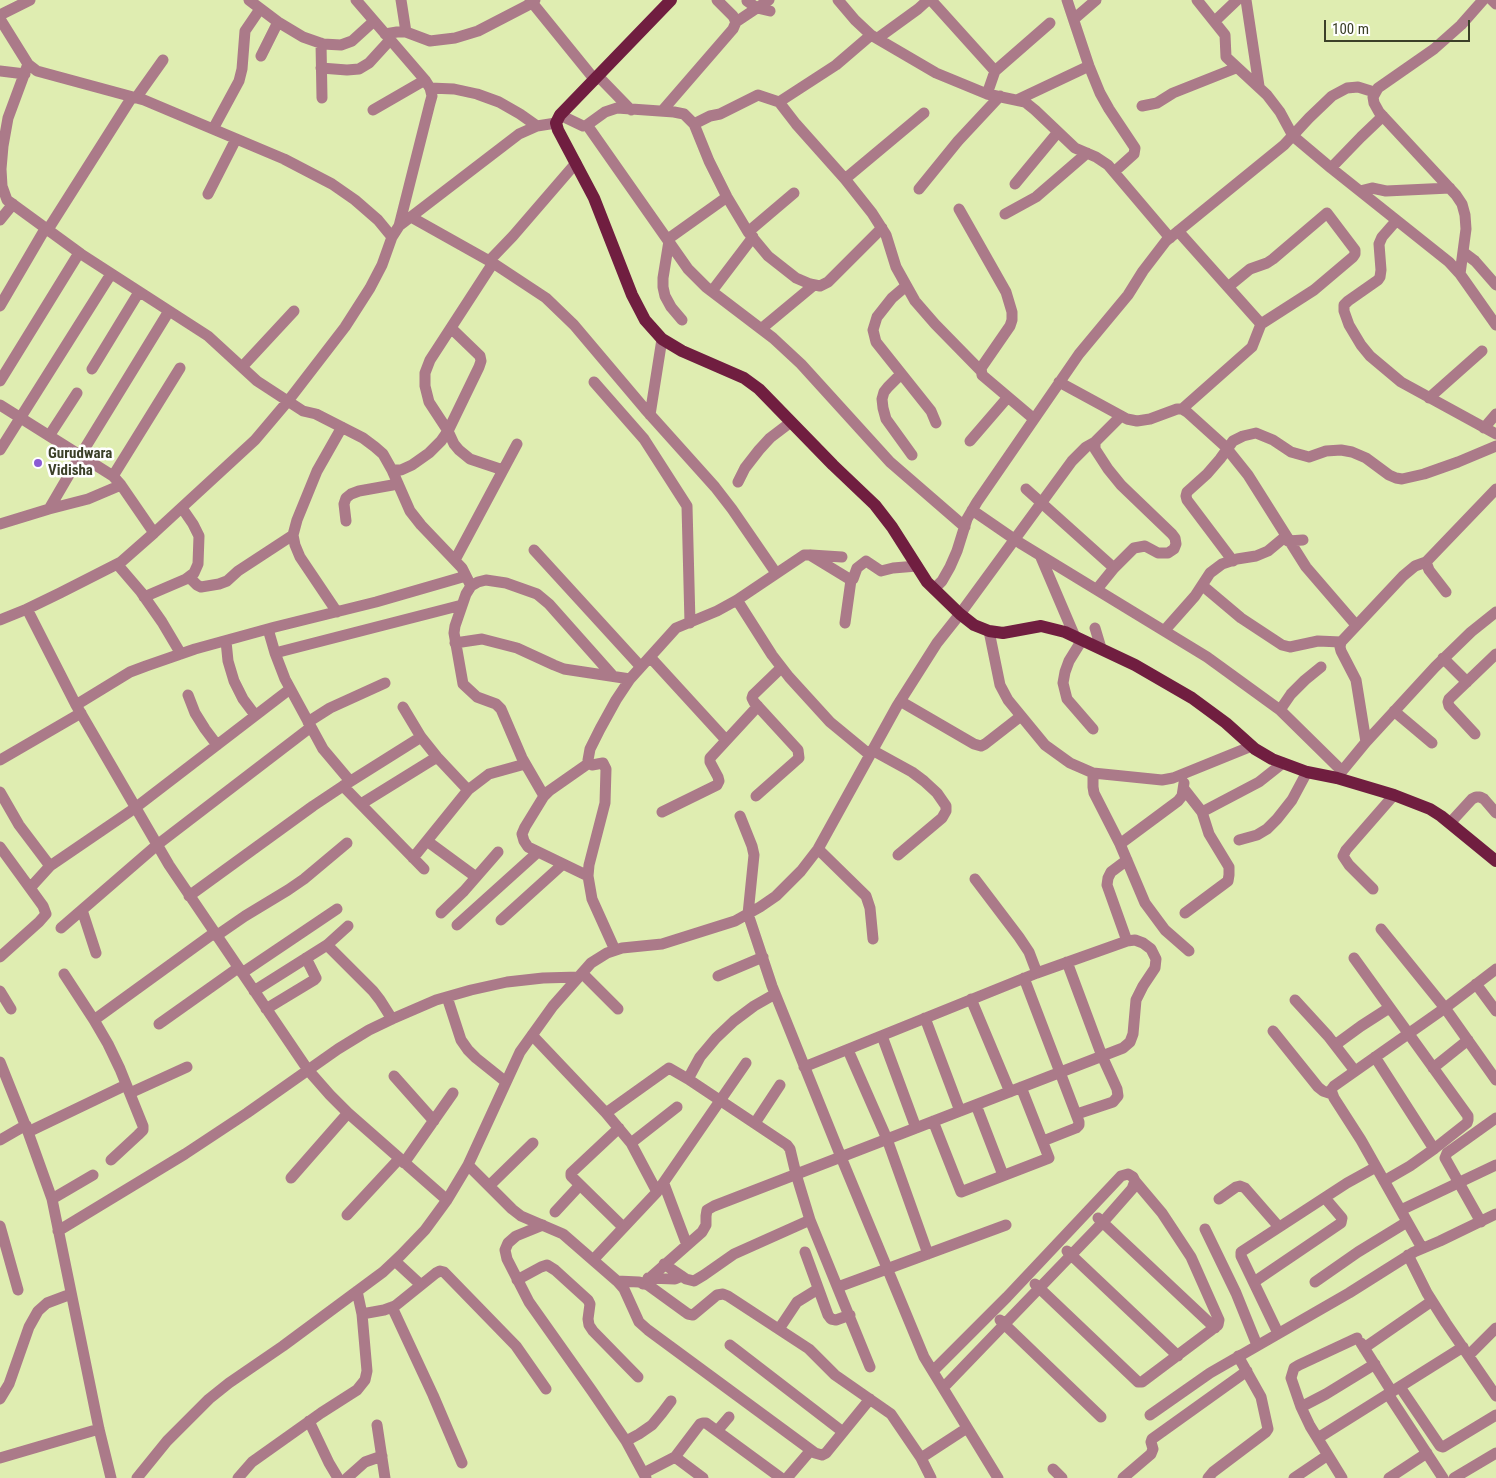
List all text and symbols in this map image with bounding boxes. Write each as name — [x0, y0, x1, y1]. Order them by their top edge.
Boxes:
scale bar — [1326, 10, 1472, 42]
text: 100 m — [1332, 20, 1369, 38]
place label: Gurudwara Vidisha — [48, 445, 112, 480]
marker: Gurudwara Vidisha — [32, 457, 44, 469]

